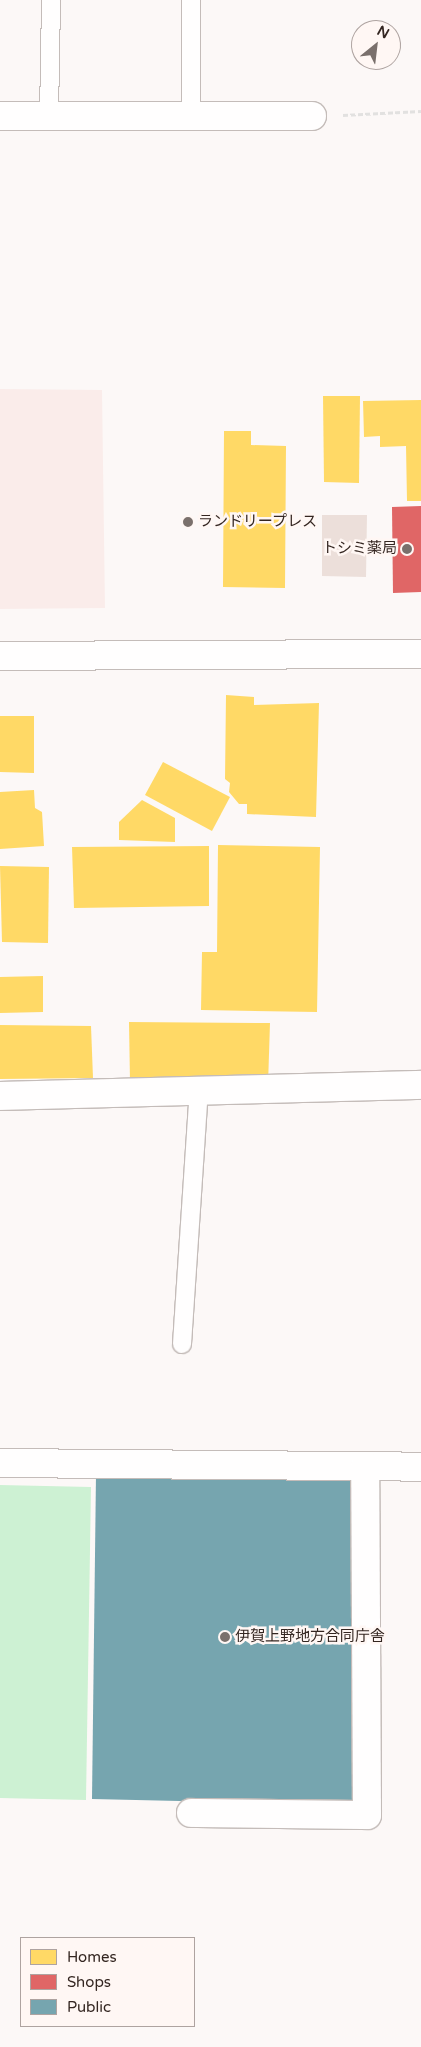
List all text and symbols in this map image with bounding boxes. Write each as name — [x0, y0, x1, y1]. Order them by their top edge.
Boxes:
north arrow — [351, 20, 401, 70]
text: N — [374, 22, 392, 42]
place label: ランドリープレス — [198, 513, 318, 531]
marker: ランドリープレス — [182, 516, 194, 528]
place label: トシミ薬局 — [322, 540, 397, 558]
marker: トシミ薬局 — [401, 543, 413, 555]
place label: 伊賀上野地方合同庁舎 — [235, 1628, 385, 1646]
marker: 伊賀上野地方合同庁舎 — [219, 1631, 231, 1643]
legend — [20, 1937, 195, 2027]
text: Homes — [67, 1948, 117, 1966]
text: Shops — [67, 1973, 111, 1991]
text: Public — [67, 1998, 111, 2016]

